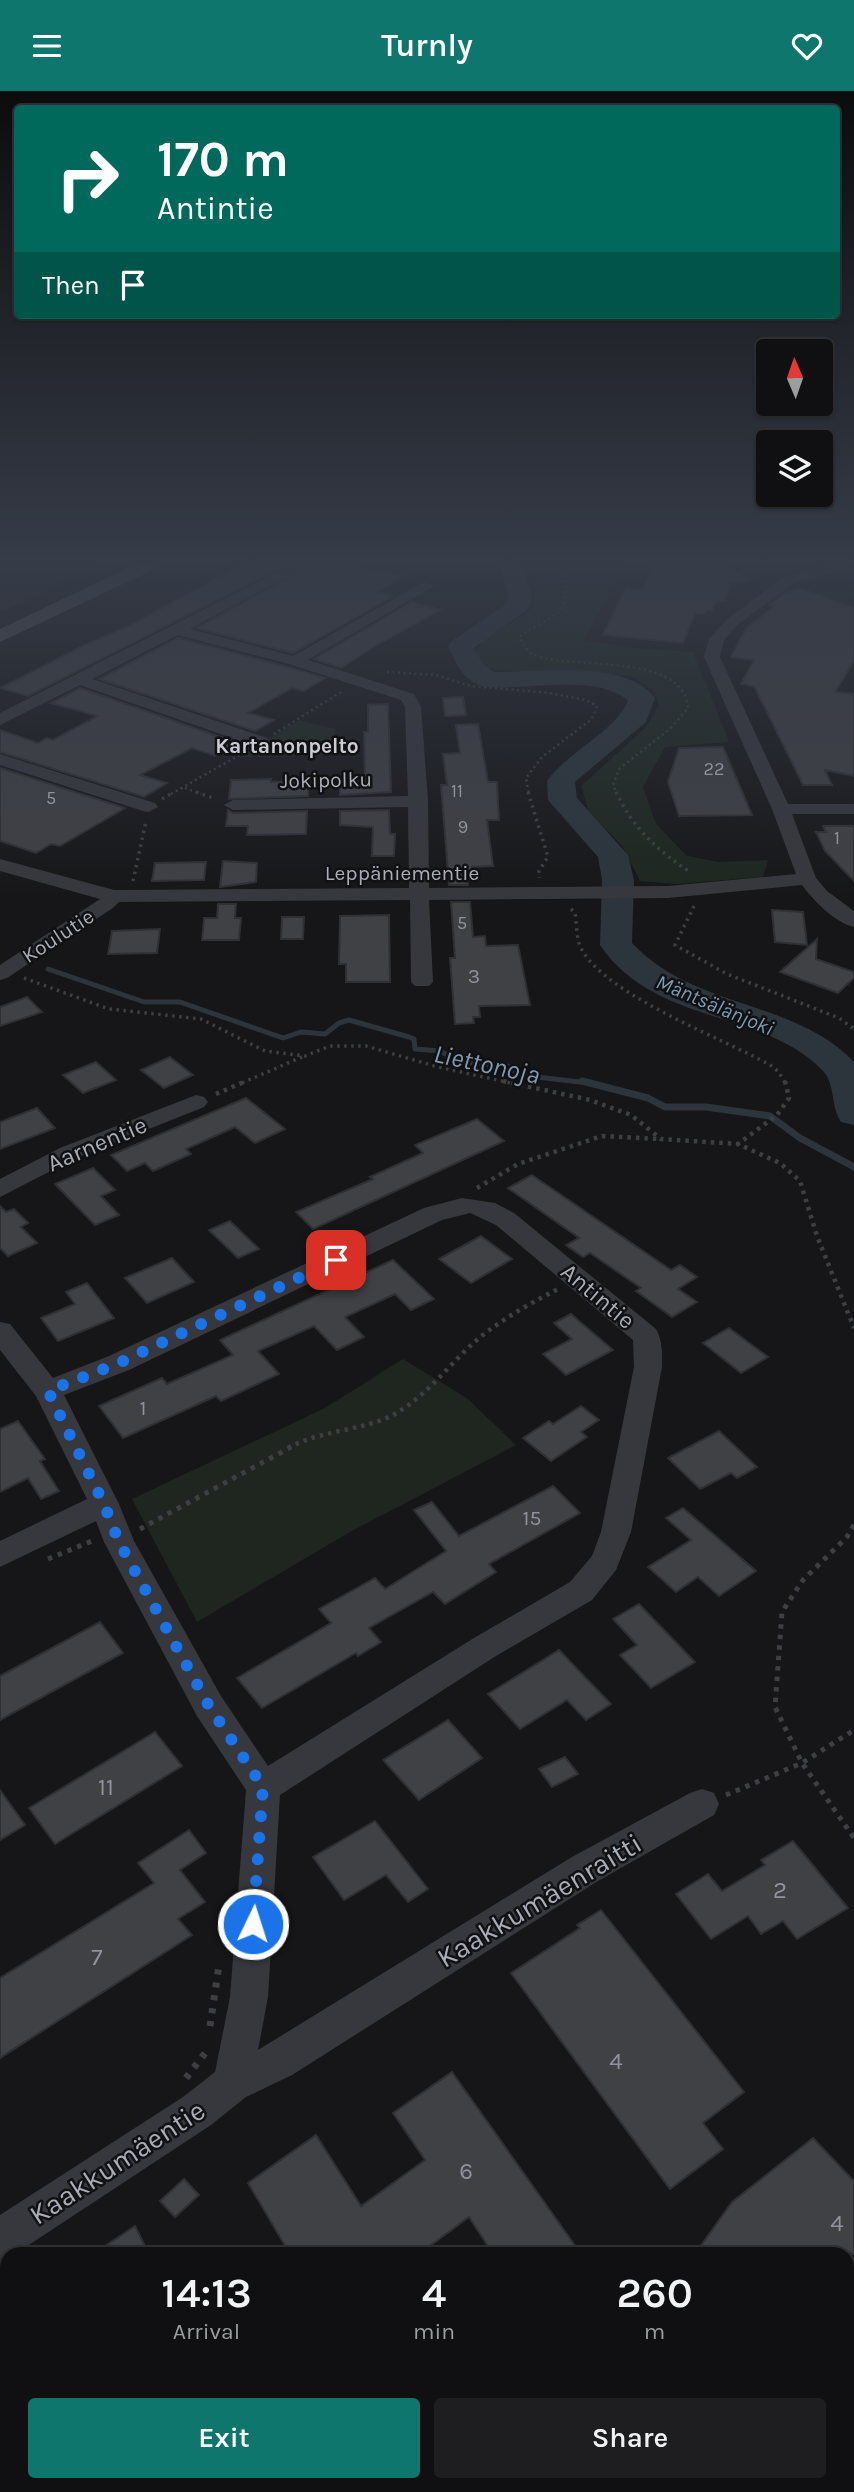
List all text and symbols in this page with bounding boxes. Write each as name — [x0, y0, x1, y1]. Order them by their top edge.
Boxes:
icon: menu — [28, 27, 66, 65]
text: Turnly — [381, 27, 473, 64]
icon: heart — [788, 27, 826, 65]
text: 170 m — [157, 131, 289, 188]
icon: right — [42, 133, 133, 224]
text: Antintie — [157, 190, 274, 227]
icon: arrive — [114, 266, 152, 304]
text: Then — [42, 270, 100, 301]
north arrow — [756, 339, 833, 417]
map controls — [756, 339, 833, 507]
button: layers — [756, 430, 833, 507]
district label: Kartanonpelto — [215, 734, 359, 758]
house number: 22 — [704, 758, 724, 780]
street label: Jokipolku — [280, 767, 372, 793]
house number: 11 — [451, 780, 463, 802]
house number: 5 — [46, 787, 56, 809]
house number: 9 — [458, 816, 468, 838]
house number: 1 — [834, 827, 840, 849]
street label: Leppäniementie — [325, 861, 479, 885]
street label: Koulutie — [18, 904, 98, 968]
house number: 5 — [457, 912, 467, 934]
house number: 3 — [468, 964, 480, 988]
water label: Mäntsälänjoki — [653, 969, 778, 1041]
water label: Liettonoja — [431, 1038, 543, 1091]
street label: Aarnentie — [43, 1111, 151, 1177]
pin — [306, 1230, 366, 1290]
icon: arrive — [317, 1241, 355, 1279]
street label: Antintie — [556, 1257, 640, 1335]
house number: 1 — [140, 1396, 146, 1420]
house number: 15 — [523, 1506, 541, 1530]
house number: 11 — [98, 1773, 114, 1801]
street label: Kaakkumäenraitti — [431, 1826, 647, 1974]
house number: 2 — [773, 1876, 787, 1904]
position arrow — [216, 1887, 290, 1961]
house number: 7 — [91, 1943, 103, 1971]
house number: 4 — [609, 2047, 623, 2075]
street label: Kaakkumäentie — [23, 2093, 211, 2231]
house number: 6 — [459, 2157, 473, 2185]
house number: 4 — [830, 2209, 844, 2237]
text: 14:13 — [161, 2268, 252, 2318]
text: 4 — [422, 2268, 446, 2318]
text: 260 — [616, 2268, 693, 2318]
text: Arrival — [173, 2318, 240, 2345]
text: min — [413, 2318, 455, 2345]
text: m — [644, 2318, 665, 2345]
button: Exit — [28, 2398, 420, 2478]
button: Share — [434, 2398, 826, 2478]

